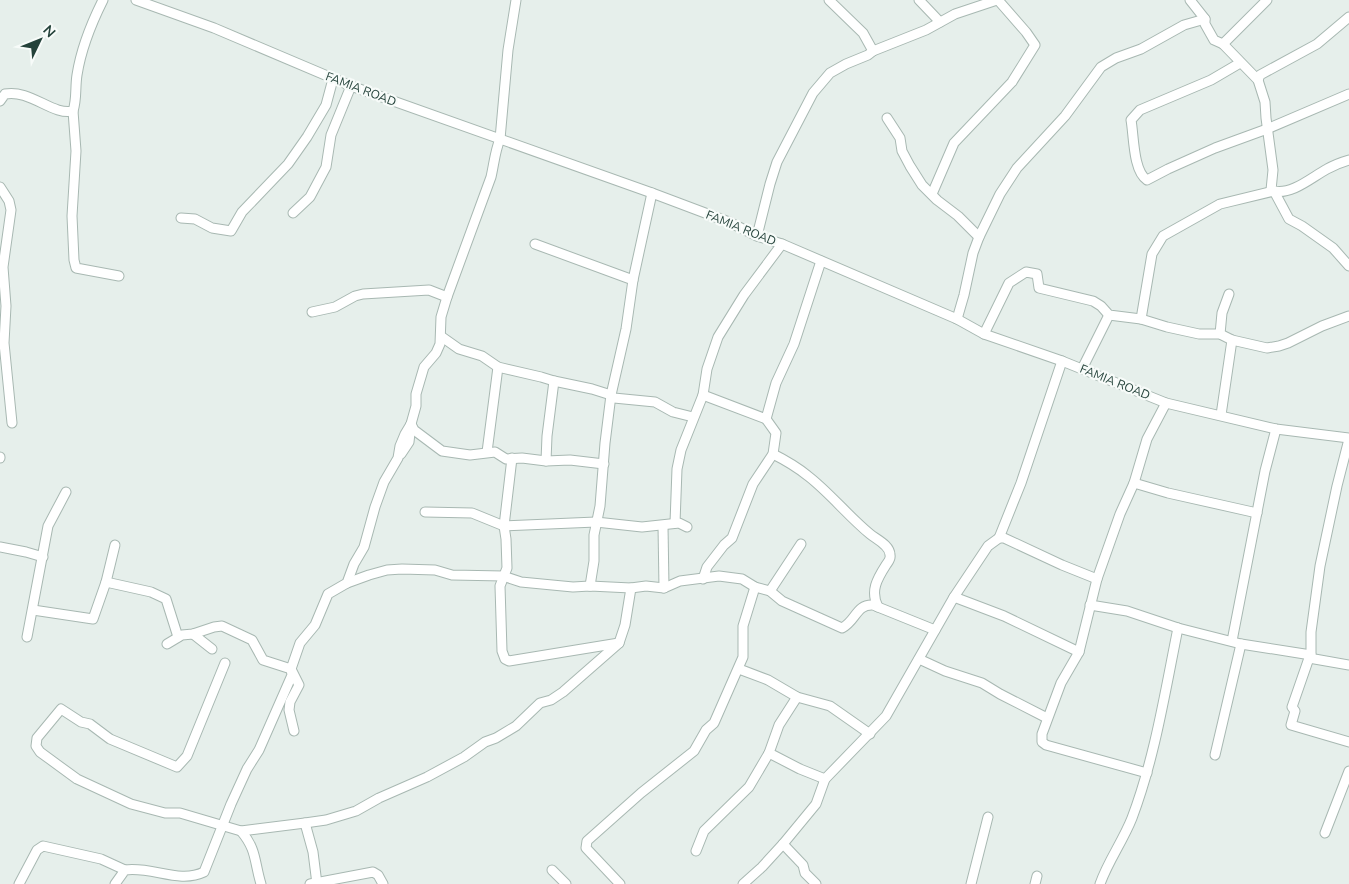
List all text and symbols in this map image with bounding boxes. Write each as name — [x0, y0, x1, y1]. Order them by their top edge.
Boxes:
north arrow — [15, 15, 65, 65]
text: N — [39, 21, 60, 42]
street label: FAMIA ROAD — [323, 68, 399, 110]
street label: FAMIA ROAD — [703, 207, 779, 249]
street label: FAMIA ROAD — [1077, 361, 1153, 403]

